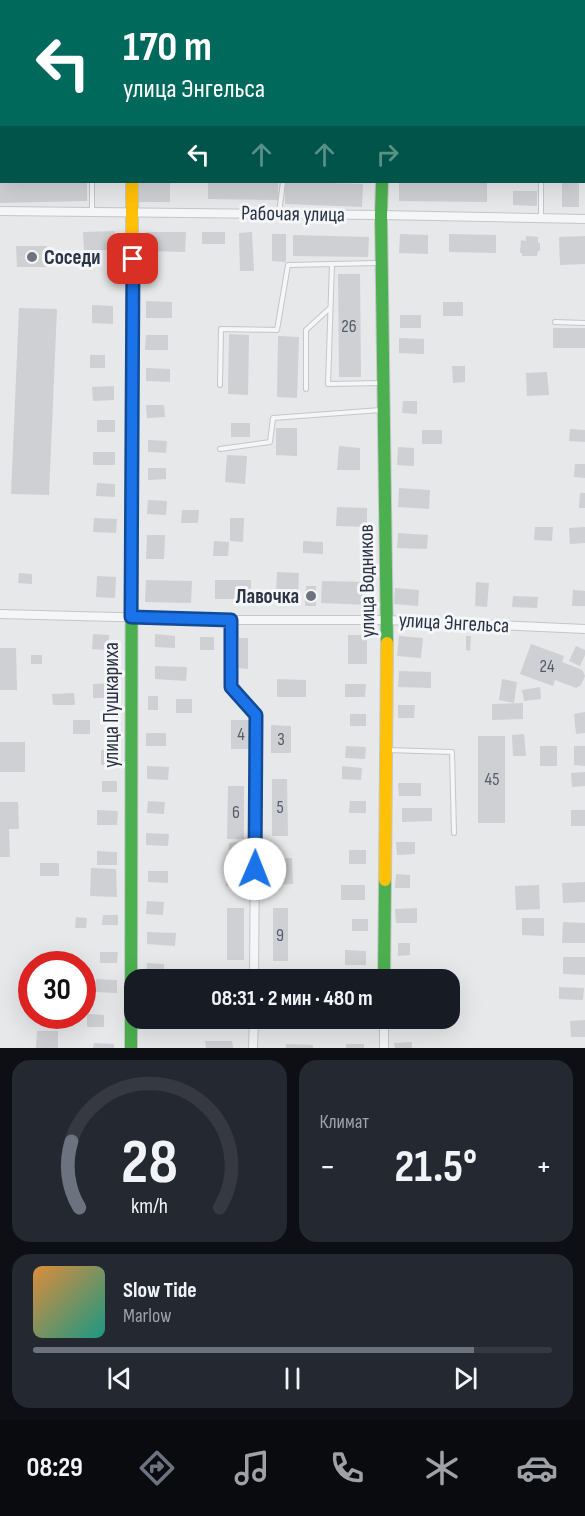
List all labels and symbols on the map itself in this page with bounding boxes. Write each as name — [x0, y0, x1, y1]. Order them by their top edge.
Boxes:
street label: Рабочая улица — [241, 201, 345, 227]
pin — [107, 233, 158, 284]
place label: Соседи — [44, 245, 101, 270]
marker: Соседи — [25, 250, 39, 264]
house number: 26 — [341, 316, 357, 337]
street label: улица Водников — [354, 524, 380, 638]
place label: Лавочка — [236, 584, 299, 609]
marker: Лавочка — [304, 589, 318, 603]
street label: улица Энгельса — [398, 608, 510, 638]
street label: улица Пушкариха — [99, 642, 124, 768]
house number: 24 — [540, 656, 555, 677]
house number: 4 — [237, 724, 245, 745]
house number: 3 — [277, 729, 285, 750]
house number: 45 — [485, 769, 499, 790]
house number: 5 — [276, 797, 284, 818]
house number: 6 — [232, 802, 240, 823]
position arrow — [223, 837, 287, 901]
house number: 9 — [276, 925, 284, 946]
speed limit sign: 30 — [18, 951, 96, 1029]

